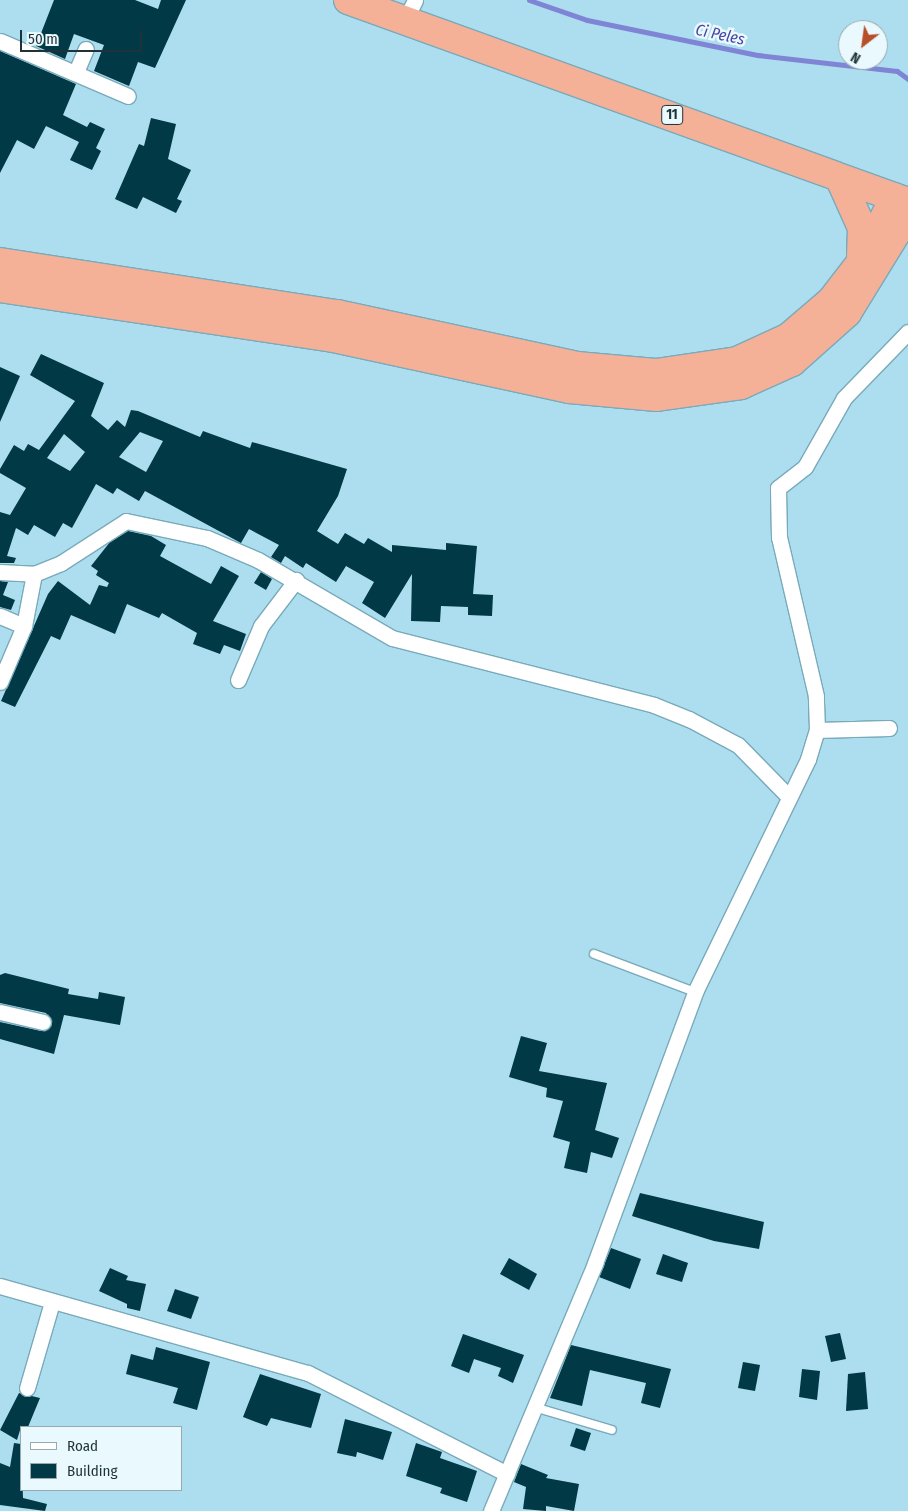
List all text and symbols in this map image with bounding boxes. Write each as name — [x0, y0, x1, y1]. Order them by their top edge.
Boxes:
scale bar — [22, 20, 145, 52]
water label: Ci Peles — [694, 20, 746, 50]
north arrow — [838, 20, 888, 70]
text: 50 m — [28, 30, 58, 48]
text: N — [848, 48, 864, 67]
road number: 11 — [661, 104, 683, 126]
legend — [20, 1426, 182, 1491]
text: Road — [67, 1437, 98, 1455]
text: Building — [67, 1462, 118, 1480]

